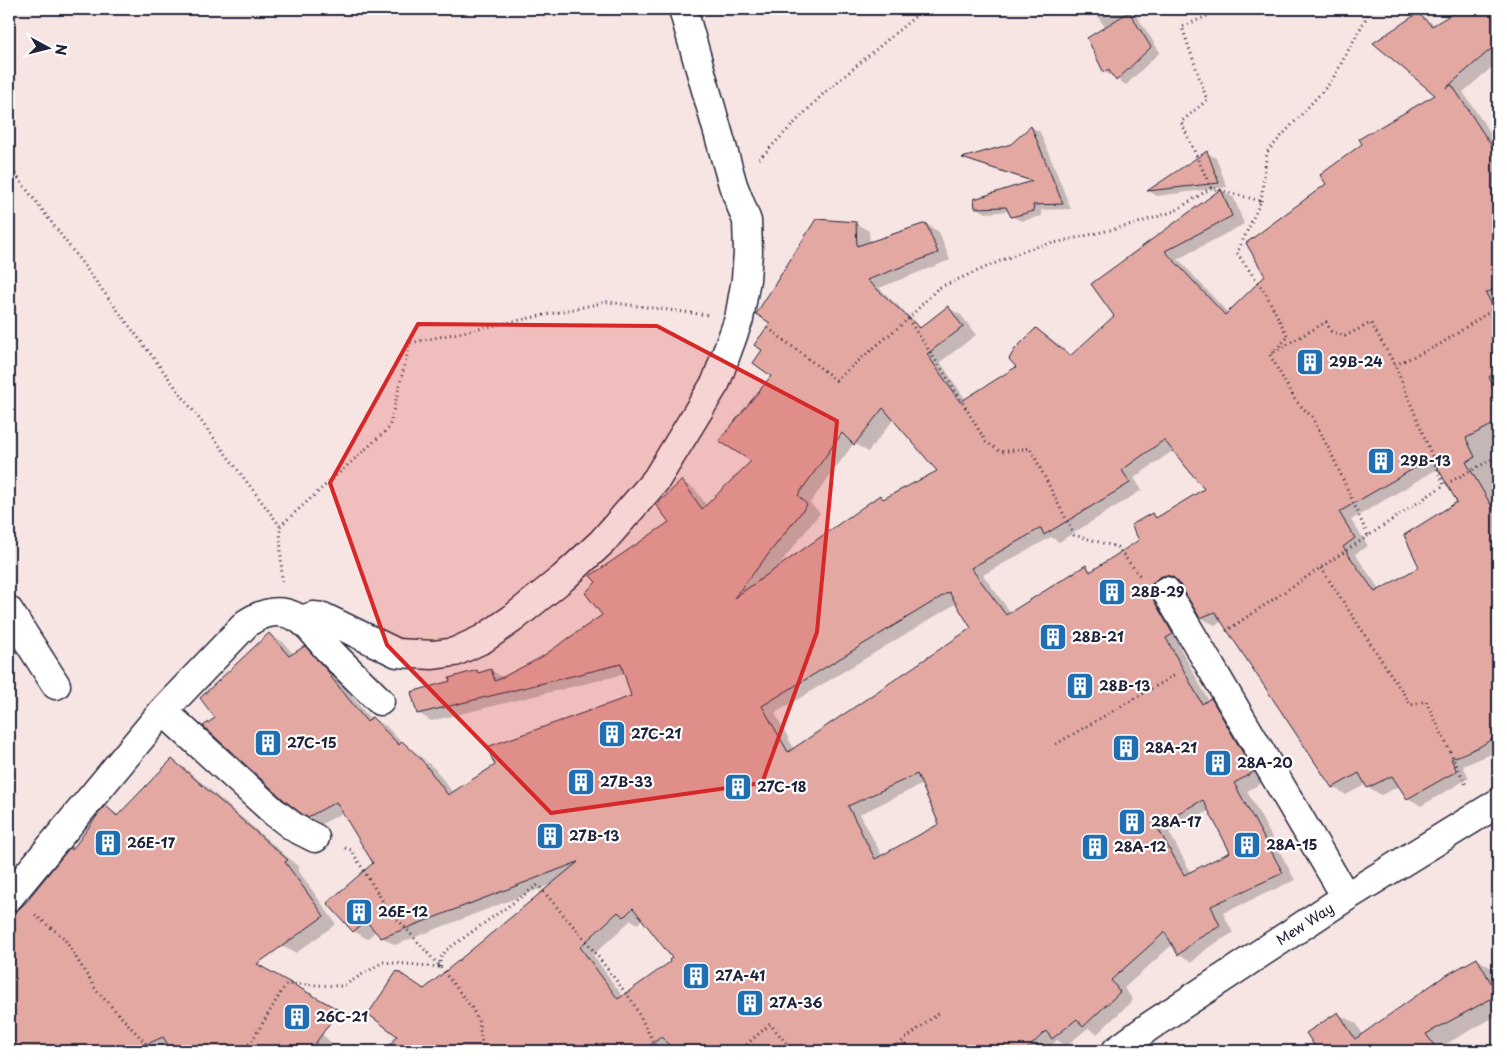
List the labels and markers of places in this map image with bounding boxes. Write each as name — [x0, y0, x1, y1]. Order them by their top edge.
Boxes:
building icon: 29B-24 — [1295, 347, 1325, 377]
place label: 29B-24 — [1329, 351, 1383, 372]
building icon: 29B-13 — [1366, 446, 1396, 476]
place label: 29B-13 — [1400, 450, 1451, 471]
building icon: 28B-29 — [1097, 577, 1127, 607]
place label: 28B-29 — [1131, 581, 1184, 602]
building icon: 28B-21 — [1038, 622, 1068, 652]
place label: 28B-21 — [1072, 626, 1124, 647]
building icon: 28B-13 — [1065, 671, 1095, 701]
place label: 28B-13 — [1099, 675, 1150, 696]
building icon: 27C-21 — [597, 719, 627, 749]
place label: 27C-21 — [631, 723, 681, 744]
building icon: 27C-15 — [253, 728, 283, 758]
place label: 27C-15 — [287, 732, 337, 753]
building icon: 28A-21 — [1111, 733, 1141, 763]
place label: 28A-21 — [1145, 737, 1197, 758]
building icon: 28A-20 — [1203, 748, 1233, 778]
place label: 28A-20 — [1237, 752, 1293, 773]
building icon: 27B-33 — [566, 767, 596, 797]
place label: 27B-33 — [600, 771, 653, 792]
building icon: 27C-18 — [723, 772, 753, 802]
place label: 27C-18 — [757, 776, 807, 797]
building icon: 28A-17 — [1117, 807, 1147, 837]
place label: 28A-17 — [1151, 811, 1202, 832]
building icon: 27B-13 — [535, 821, 565, 851]
place label: 27B-13 — [569, 825, 619, 846]
building icon: 26E-17 — [93, 828, 123, 858]
building icon: 28A-15 — [1232, 830, 1262, 860]
place label: 26E-17 — [127, 832, 176, 853]
building icon: 28A-12 — [1080, 832, 1110, 862]
place label: 28A-15 — [1266, 834, 1318, 855]
place label: 28A-12 — [1114, 836, 1167, 857]
building icon: 26E-12 — [344, 897, 374, 927]
place label: 26E-12 — [378, 901, 428, 922]
building icon: 27A-41 — [681, 961, 711, 991]
place label: 27A-41 — [715, 965, 765, 986]
building icon: 27A-36 — [735, 988, 765, 1018]
place label: 27A-36 — [769, 992, 822, 1013]
building icon: 26C-21 — [282, 1002, 312, 1032]
place label: 26C-21 — [316, 1006, 368, 1027]

